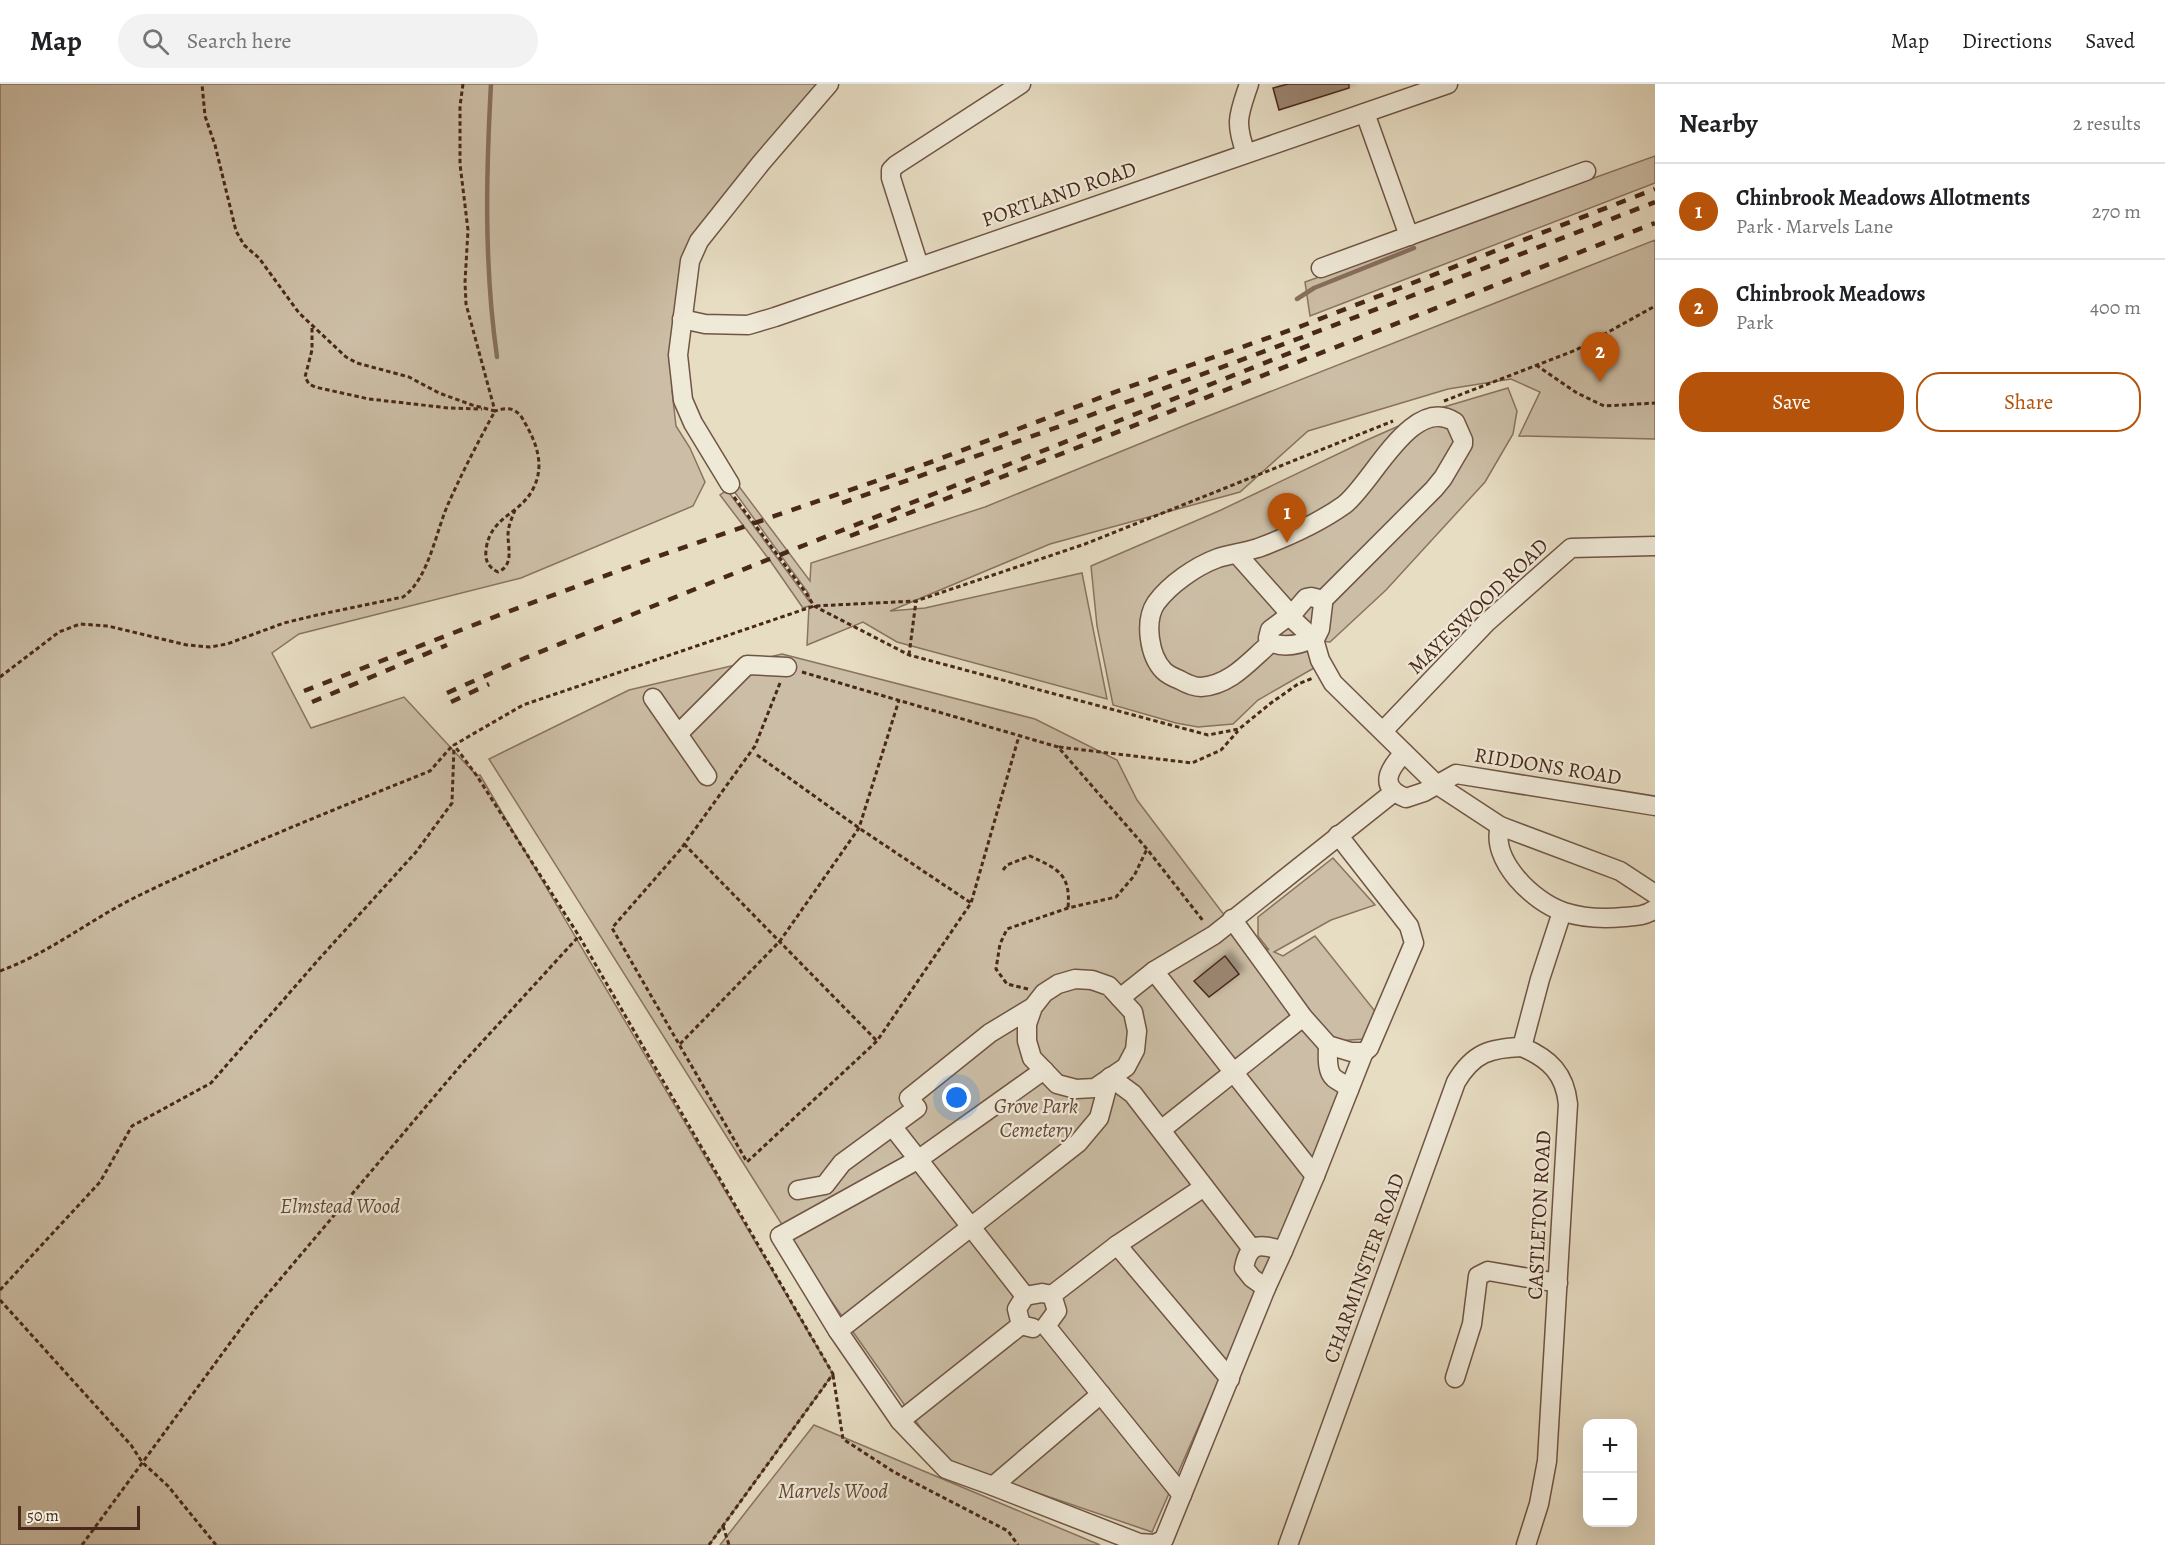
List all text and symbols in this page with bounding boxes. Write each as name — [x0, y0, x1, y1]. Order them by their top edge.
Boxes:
search box — [118, 14, 538, 68]
text: Map — [30, 22, 82, 60]
icon: search — [139, 25, 172, 58]
text: Search here — [187, 26, 291, 56]
text: Map — [1891, 27, 1929, 55]
text: Directions — [1962, 27, 2052, 55]
text: Saved — [2085, 27, 2135, 55]
text: Nearby — [1679, 106, 1758, 141]
text: 2 results — [2073, 110, 2141, 137]
street label: PORTLAND ROAD — [978, 154, 1140, 234]
text: Chinbrook Meadows Allotments — [1736, 183, 2030, 213]
text: 1 — [1695, 198, 1702, 225]
text: 270 m — [2092, 198, 2141, 225]
text: Park · Marvels Lane — [1736, 213, 1893, 240]
text: Chinbrook Meadows — [1736, 279, 1925, 309]
text: 2 — [1694, 294, 1703, 321]
text: 400 m — [2090, 294, 2141, 321]
text: Park — [1736, 309, 1774, 336]
pin: 2 — [1580, 332, 1620, 382]
button: Save — [1679, 372, 1904, 432]
button: Share — [1916, 372, 2141, 432]
pin: 1 — [1268, 494, 1306, 543]
street label: MAYESWOOD ROAD — [1402, 532, 1554, 680]
street label: RIDDONS ROAD — [1472, 741, 1624, 791]
your location — [942, 1083, 971, 1112]
park label: Grove Park Cemetery — [994, 1092, 1078, 1144]
street label: CASTLETON ROAD — [1521, 1130, 1557, 1300]
street label: CHARMINSTER ROAD — [1317, 1169, 1411, 1367]
park label: Elmstead Wood — [280, 1192, 400, 1220]
map controls — [1583, 1419, 1637, 1527]
button: + — [1583, 1419, 1637, 1473]
button: − — [1583, 1473, 1637, 1527]
park label: Marvels Wood — [778, 1477, 888, 1505]
scale bar — [18, 1503, 140, 1530]
text: 50 m — [27, 1505, 59, 1527]

